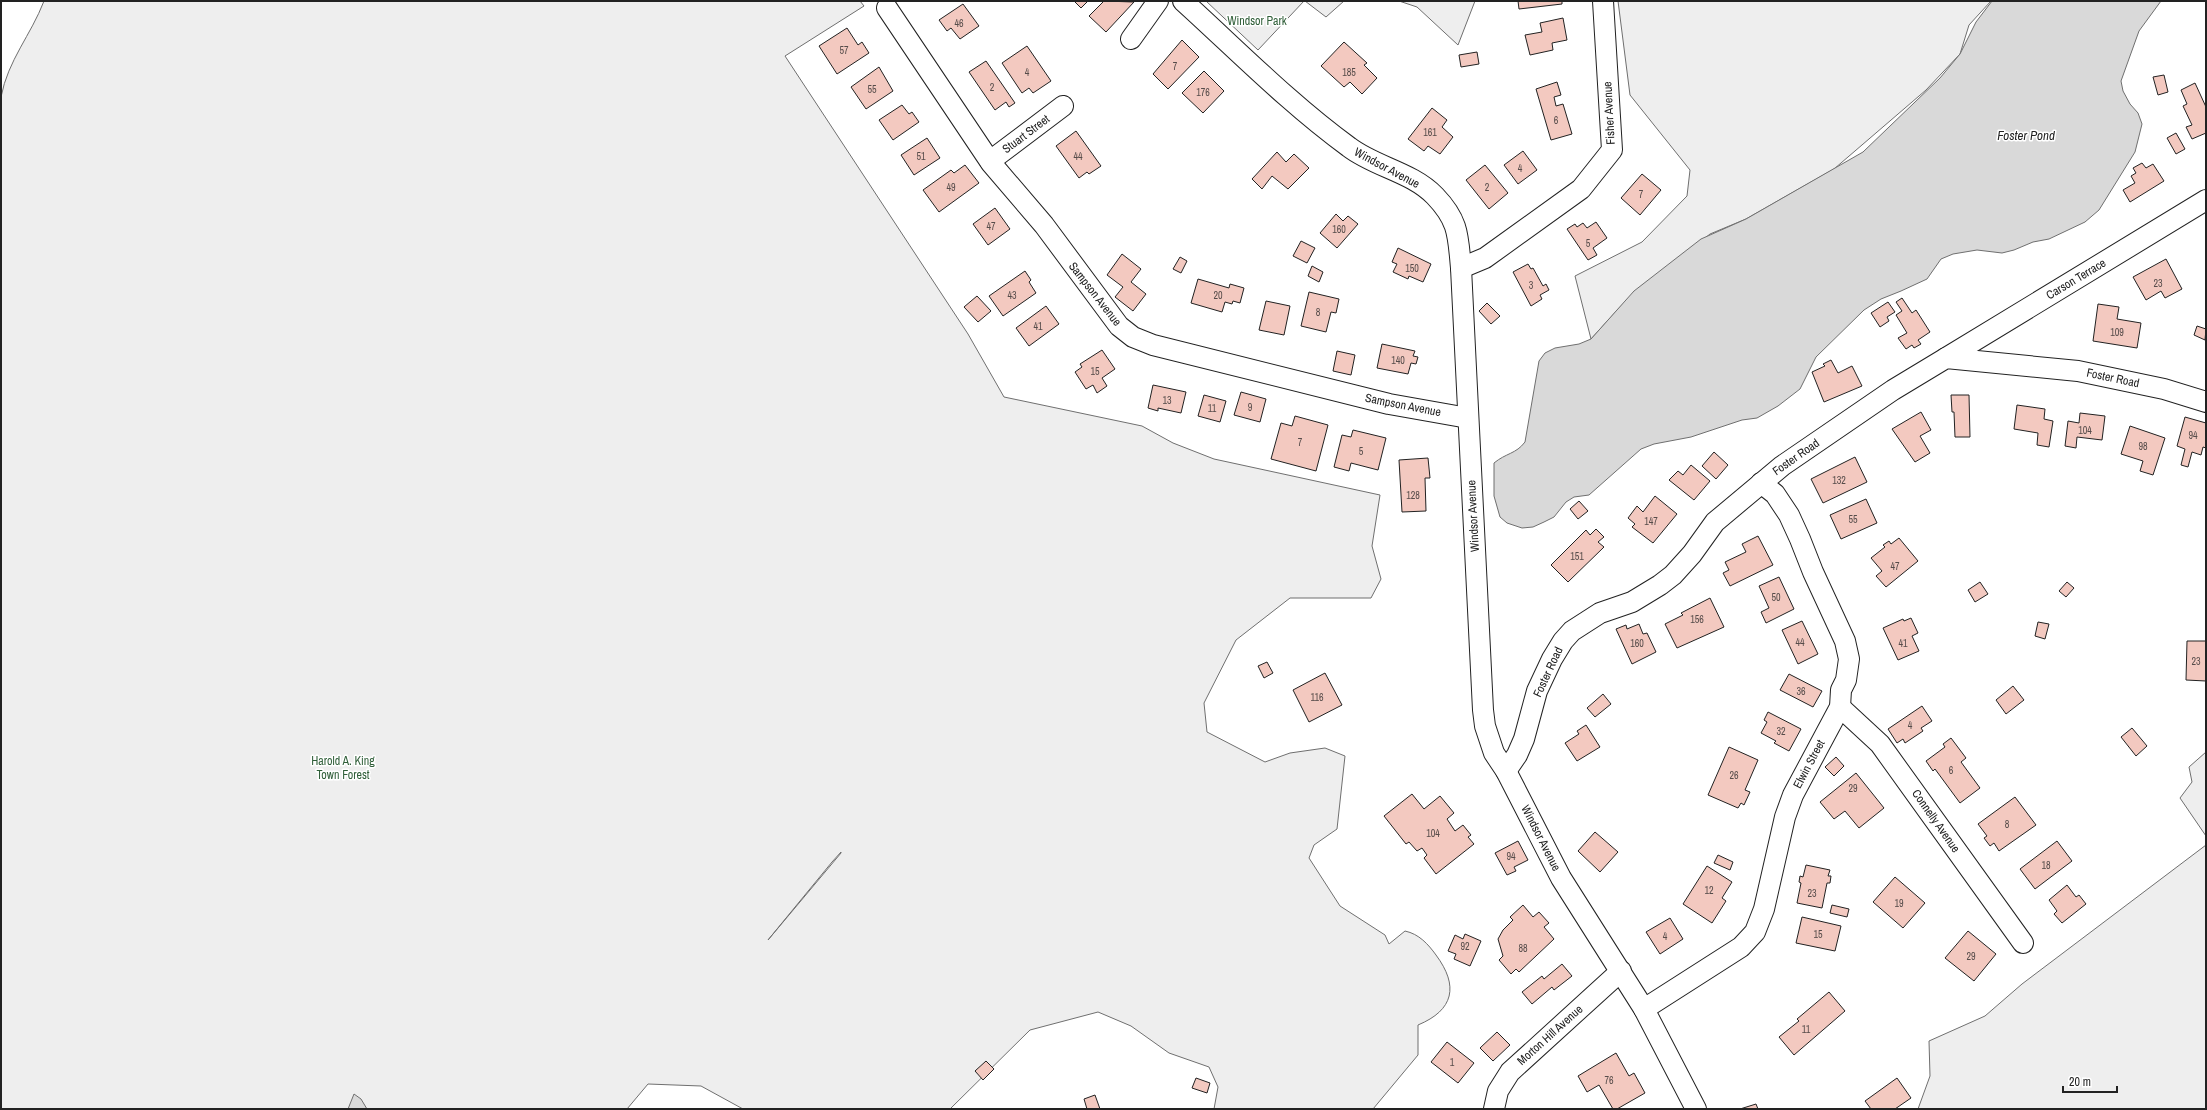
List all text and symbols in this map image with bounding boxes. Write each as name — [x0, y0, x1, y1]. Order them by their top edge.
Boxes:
park label: Windsor Park — [1227, 13, 1287, 29]
house number: 46 — [954, 17, 964, 30]
house number: 57 — [839, 44, 849, 57]
house number: 7 — [1173, 60, 1178, 73]
house number: 4 — [1025, 66, 1030, 79]
house number: 185 — [1342, 66, 1356, 79]
house number: 2 — [990, 81, 995, 94]
street label: Fisher Avenue — [1599, 81, 1619, 145]
house number: 55 — [867, 83, 877, 96]
house number: 176 — [1196, 86, 1210, 99]
street label: Stuart Street — [999, 111, 1053, 157]
house number: 6 — [1554, 114, 1559, 127]
house number: 161 — [1423, 126, 1437, 139]
water label: Foster Pond — [1997, 127, 2055, 144]
street label: Windsor Avenue — [1351, 144, 1423, 192]
house number: 51 — [916, 150, 926, 163]
house number: 44 — [1073, 150, 1083, 163]
house number: 4 — [1518, 162, 1523, 175]
house number: 49 — [946, 181, 956, 194]
house number: 2 — [1485, 181, 1490, 194]
house number: 7 — [1639, 188, 1644, 201]
house number: 47 — [986, 220, 996, 233]
house number: 160 — [1332, 223, 1346, 236]
house number: 5 — [1586, 237, 1591, 250]
street label: Carson Terrace — [2043, 255, 2109, 303]
street label: Sampson Avenue — [1065, 259, 1125, 329]
house number: 150 — [1405, 262, 1419, 275]
house number: 23 — [2153, 277, 2163, 290]
house number: 3 — [1529, 279, 1534, 292]
house number: 43 — [1007, 289, 1017, 302]
house number: 20 — [1213, 289, 1223, 302]
house number: 8 — [1316, 306, 1321, 319]
house number: 41 — [1033, 320, 1043, 333]
house number: 109 — [2110, 326, 2124, 339]
house number: 140 — [1391, 354, 1405, 367]
house number: 15 — [1090, 365, 1100, 378]
street label: Foster Road — [2085, 365, 2141, 391]
street label: Sampson Avenue — [1364, 390, 1442, 420]
house number: 13 — [1162, 394, 1172, 407]
house number: 9 — [1248, 401, 1253, 414]
house number: 11 — [1208, 402, 1217, 415]
house number: 104 — [2078, 424, 2092, 437]
house number: 94 — [2188, 429, 2198, 442]
street label: Foster Road — [1769, 435, 1823, 479]
house number: 7 — [1298, 436, 1303, 449]
house number: 98 — [2138, 440, 2148, 453]
house number: 5 — [1359, 445, 1364, 458]
house number: 132 — [1832, 474, 1846, 487]
street label: Windsor Avenue — [1463, 480, 1483, 552]
house number: 128 — [1406, 489, 1420, 502]
house number: 55 — [1848, 513, 1858, 526]
house number: 147 — [1644, 515, 1658, 528]
house number: 151 — [1570, 550, 1584, 563]
house number: 47 — [1890, 560, 1900, 573]
house number: 50 — [1771, 591, 1781, 604]
house number: 156 — [1690, 613, 1704, 626]
house number: 44 — [1795, 636, 1805, 649]
house number: 160 — [1630, 637, 1644, 650]
house number: 41 — [1898, 637, 1908, 650]
street label: Foster Road — [1529, 644, 1567, 700]
house number: 23 — [2191, 655, 2201, 668]
house number: 36 — [1796, 685, 1806, 698]
house number: 116 — [1310, 691, 1324, 704]
house number: 4 — [1908, 719, 1913, 732]
house number: 32 — [1776, 725, 1786, 738]
street label: Elwin Street — [1789, 737, 1829, 791]
park label: Harold A. King Town Forest — [311, 753, 375, 783]
house number: 6 — [1949, 764, 1954, 777]
house number: 26 — [1729, 769, 1739, 782]
house number: 29 — [1848, 782, 1858, 795]
street label: Connelly Avenue — [1908, 786, 1964, 856]
street label: Windsor Avenue — [1518, 802, 1564, 874]
house number: 8 — [2005, 818, 2010, 831]
house number: 104 — [1426, 827, 1440, 840]
house number: 94 — [1506, 850, 1516, 863]
house number: 18 — [2041, 859, 2051, 872]
house number: 12 — [1704, 884, 1714, 897]
house number: 23 — [1807, 887, 1817, 900]
house number: 19 — [1894, 897, 1904, 910]
house number: 15 — [1813, 928, 1823, 941]
house number: 4 — [1663, 930, 1668, 943]
house number: 92 — [1460, 940, 1470, 953]
house number: 88 — [1518, 942, 1528, 955]
house number: 29 — [1966, 950, 1976, 963]
street label: Morton Hill Avenue — [1514, 1001, 1586, 1069]
house number: 11 — [1802, 1023, 1811, 1036]
house number: 1 — [1450, 1056, 1455, 1069]
scale bar — [2063, 1068, 2117, 1094]
house number: 76 — [1604, 1074, 1614, 1087]
text: 20 m — [2069, 1074, 2091, 1090]

